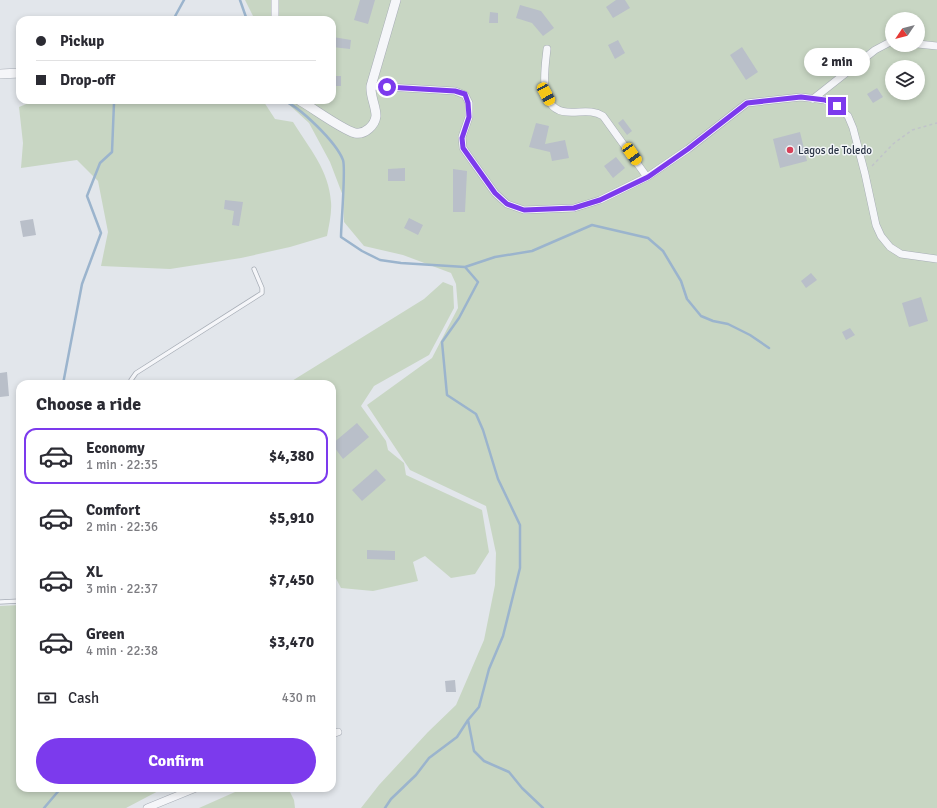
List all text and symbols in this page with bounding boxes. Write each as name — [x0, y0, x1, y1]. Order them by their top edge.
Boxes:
north arrow — [885, 12, 925, 52]
map controls — [885, 12, 925, 100]
text: Pickup — [60, 32, 104, 50]
callout: 2 min — [804, 48, 870, 76]
text: 2 min — [821, 54, 853, 70]
button: layers — [885, 60, 925, 100]
text: Drop-off — [60, 71, 115, 89]
route start — [378, 78, 396, 96]
car — [535, 81, 557, 107]
route end — [828, 97, 846, 115]
car — [620, 141, 644, 167]
place label: Lagos de Toledo — [798, 144, 872, 157]
marker: Lagos de Toledo — [785, 145, 795, 155]
text: Choose a ride — [36, 393, 141, 415]
icon: car — [38, 438, 74, 474]
text: Economy — [86, 439, 145, 457]
text: $4,380 — [269, 447, 314, 465]
text: 1 min · 22:35 — [86, 457, 158, 473]
icon: car — [38, 500, 74, 536]
text: Comfort — [86, 501, 140, 519]
text: $5,910 — [269, 509, 314, 527]
text: 2 min · 22:36 — [86, 519, 158, 535]
icon: car — [38, 562, 74, 598]
text: XL — [86, 563, 103, 581]
text: $7,450 — [269, 571, 314, 589]
text: 3 min · 22:37 — [86, 581, 158, 597]
icon: car — [38, 624, 74, 660]
text: Green — [86, 625, 125, 643]
text: $3,470 — [269, 633, 314, 651]
text: 4 min · 22:38 — [86, 643, 158, 659]
icon: cash — [36, 687, 58, 709]
text: Cash — [68, 689, 99, 707]
text: 430 m — [282, 690, 316, 706]
button: Confirm — [36, 738, 316, 784]

